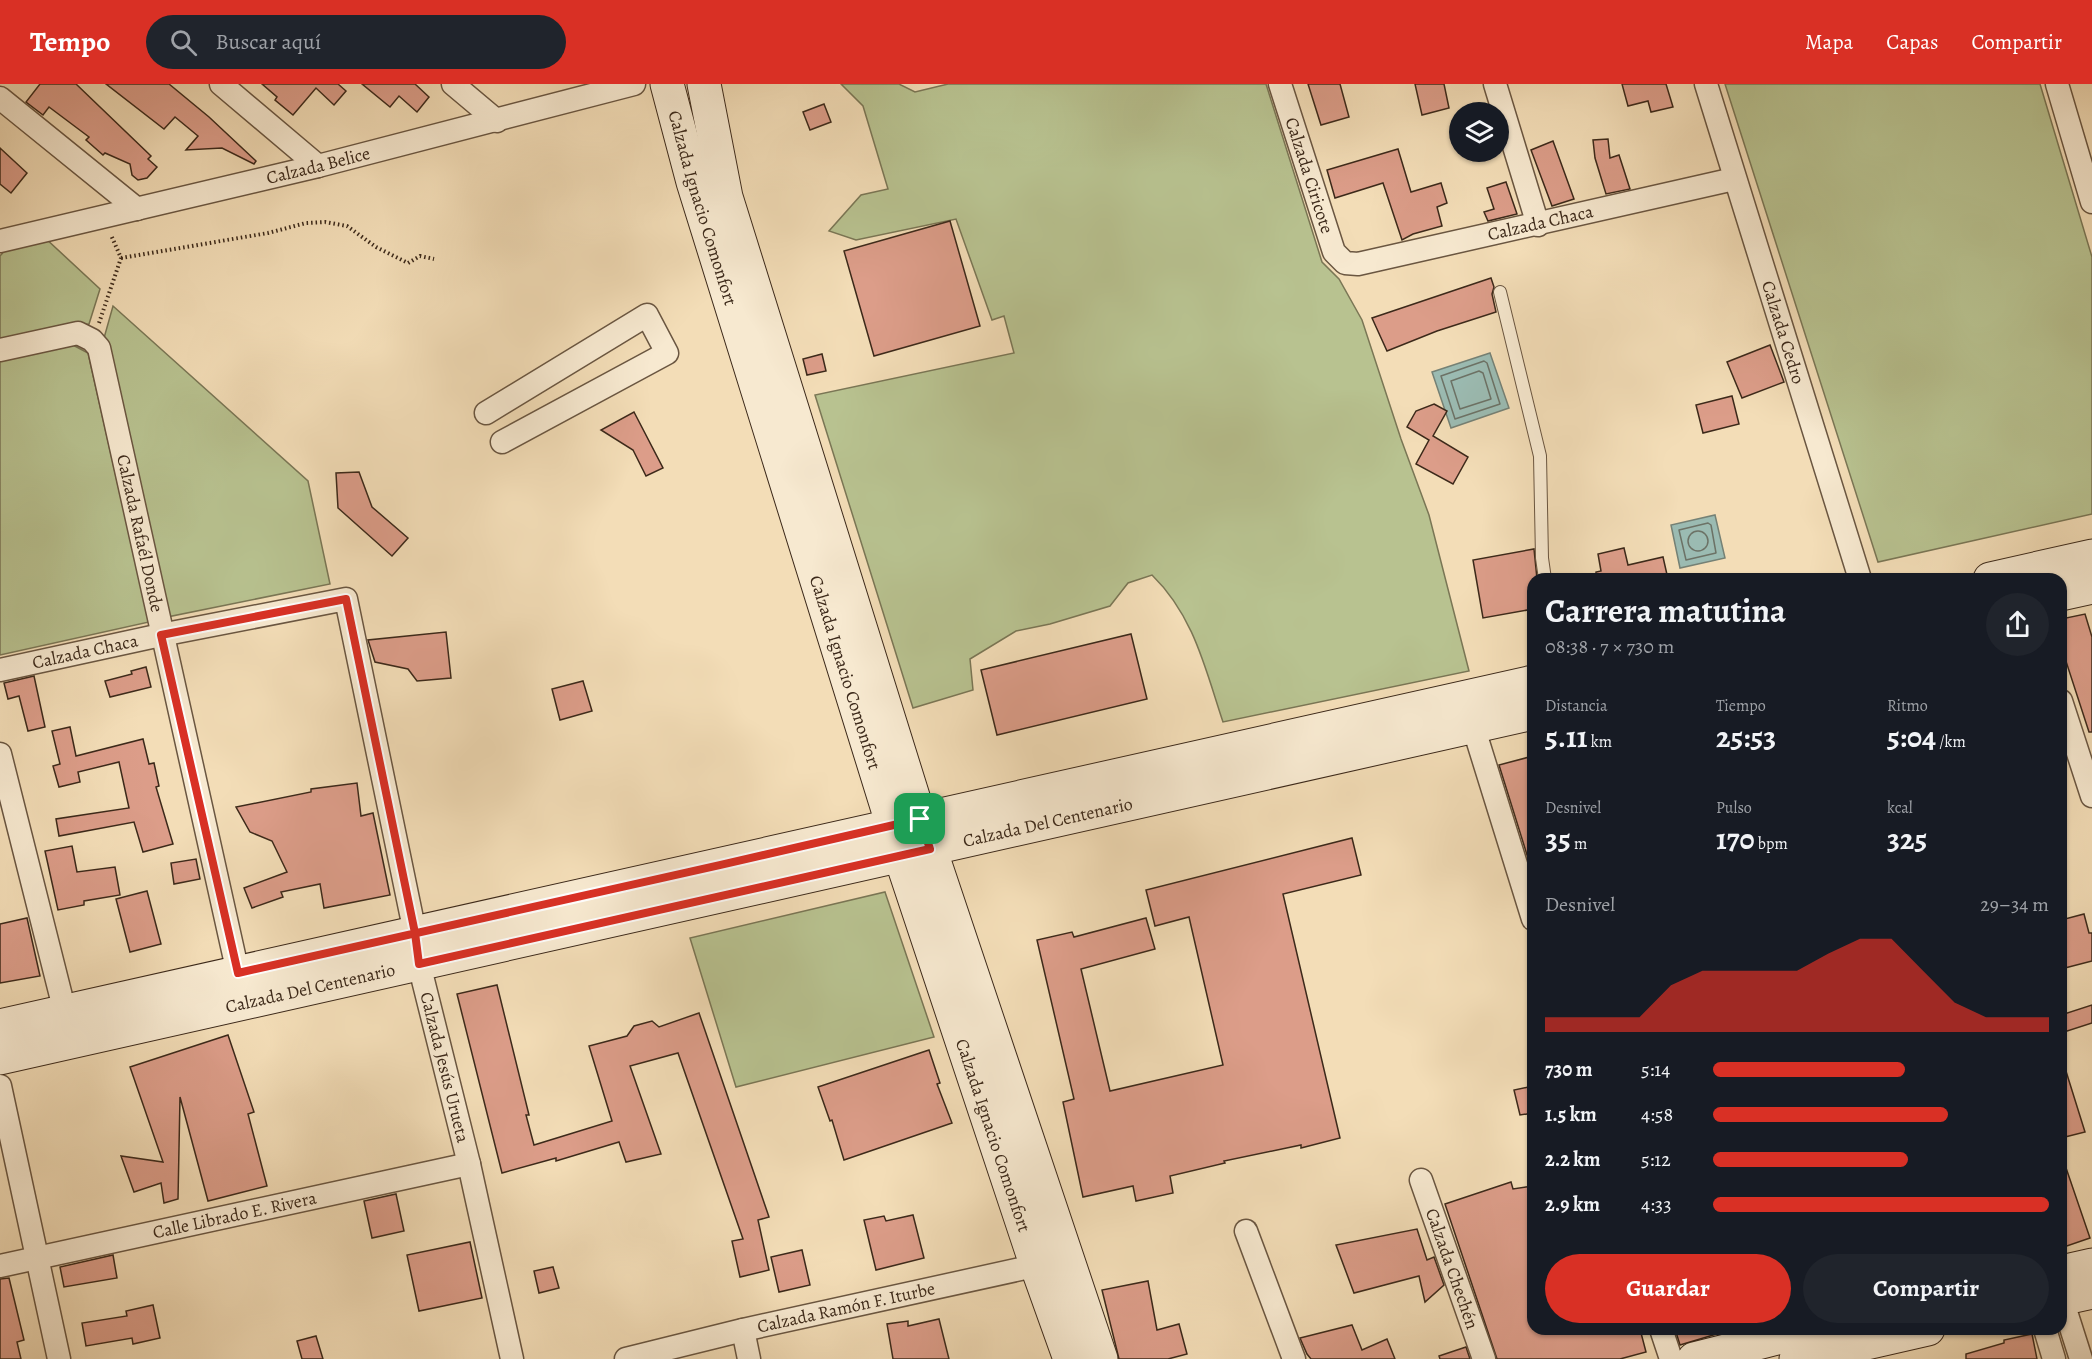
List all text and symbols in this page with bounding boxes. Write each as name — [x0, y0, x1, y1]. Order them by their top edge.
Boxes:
search box — [146, 15, 566, 69]
text: Tempo — [30, 23, 110, 61]
icon: search — [167, 26, 200, 59]
text: Buscar aquí — [215, 27, 321, 57]
text: Mapa — [1805, 28, 1853, 56]
text: Capas — [1886, 28, 1939, 56]
text: Compartir — [1972, 28, 2062, 56]
map controls — [1449, 102, 1509, 162]
button: layers — [1449, 102, 1509, 162]
street label: Calzada Ignacio Comonfort — [663, 108, 743, 309]
street label: Calzada Ciricote — [1279, 114, 1339, 237]
street label: Calzada Belice — [264, 141, 373, 190]
street label: Calzada Chaca — [1485, 199, 1596, 246]
street label: Calzada Cedro — [1756, 278, 1811, 387]
street label: Calzada Rafaél Donde — [111, 452, 169, 614]
street label: Calzada Ignacio Comonfort — [804, 572, 887, 773]
text: Carrera matutina — [1545, 588, 1786, 633]
button: share — [1986, 593, 2049, 656]
street label: Calzada Chaca — [30, 628, 141, 675]
text: 08:38 · 7 × 730 m — [1545, 633, 1674, 660]
text: Distancia — [1545, 695, 1607, 717]
text: Tiempo — [1716, 695, 1766, 717]
text: Ritmo — [1887, 695, 1928, 717]
text: 5.11 — [1545, 717, 1588, 757]
text: 25:53 — [1716, 717, 1776, 757]
text: 5:04 — [1887, 717, 1936, 757]
text: km — [1588, 731, 1612, 753]
text: /km — [1936, 731, 1966, 753]
street label: Calzada Del Centenario — [961, 791, 1135, 853]
pin — [894, 793, 945, 844]
text: Desnivel — [1545, 797, 1601, 819]
text: Pulso — [1716, 797, 1752, 819]
text: kcal — [1887, 797, 1913, 819]
icon: arrive — [903, 802, 936, 835]
text: 35 — [1545, 819, 1571, 859]
text: 170 — [1716, 819, 1755, 859]
text: 325 — [1887, 819, 1927, 859]
text: m — [1571, 833, 1587, 855]
text: bpm — [1755, 833, 1788, 855]
text: Desnivel — [1545, 891, 1615, 918]
text: 29–34 m — [1980, 891, 2049, 918]
street label: Calzada Del Centenario — [223, 957, 397, 1019]
street label: Calzada Jesús Urueta — [414, 989, 475, 1146]
street label: Calzada Ignacio Comonfort — [950, 1036, 1037, 1235]
text: 730 m — [1545, 1056, 1592, 1083]
text: 5:14 — [1641, 1056, 1670, 1083]
text: 1.5 km — [1545, 1101, 1597, 1128]
text: 4:58 — [1641, 1101, 1673, 1128]
text: 2.2 km — [1545, 1146, 1600, 1173]
text: 5:12 — [1641, 1146, 1671, 1173]
street label: Calle Librado E. Rivera — [150, 1185, 319, 1244]
text: 2.9 km — [1545, 1191, 1600, 1218]
text: 4:33 — [1641, 1191, 1671, 1218]
street label: Calzada Chechén — [1420, 1205, 1485, 1332]
button: Guardar — [1545, 1254, 1791, 1323]
button: Compartir — [1803, 1254, 2049, 1323]
street label: Calzada Ramón F. Iturbe — [755, 1276, 937, 1339]

